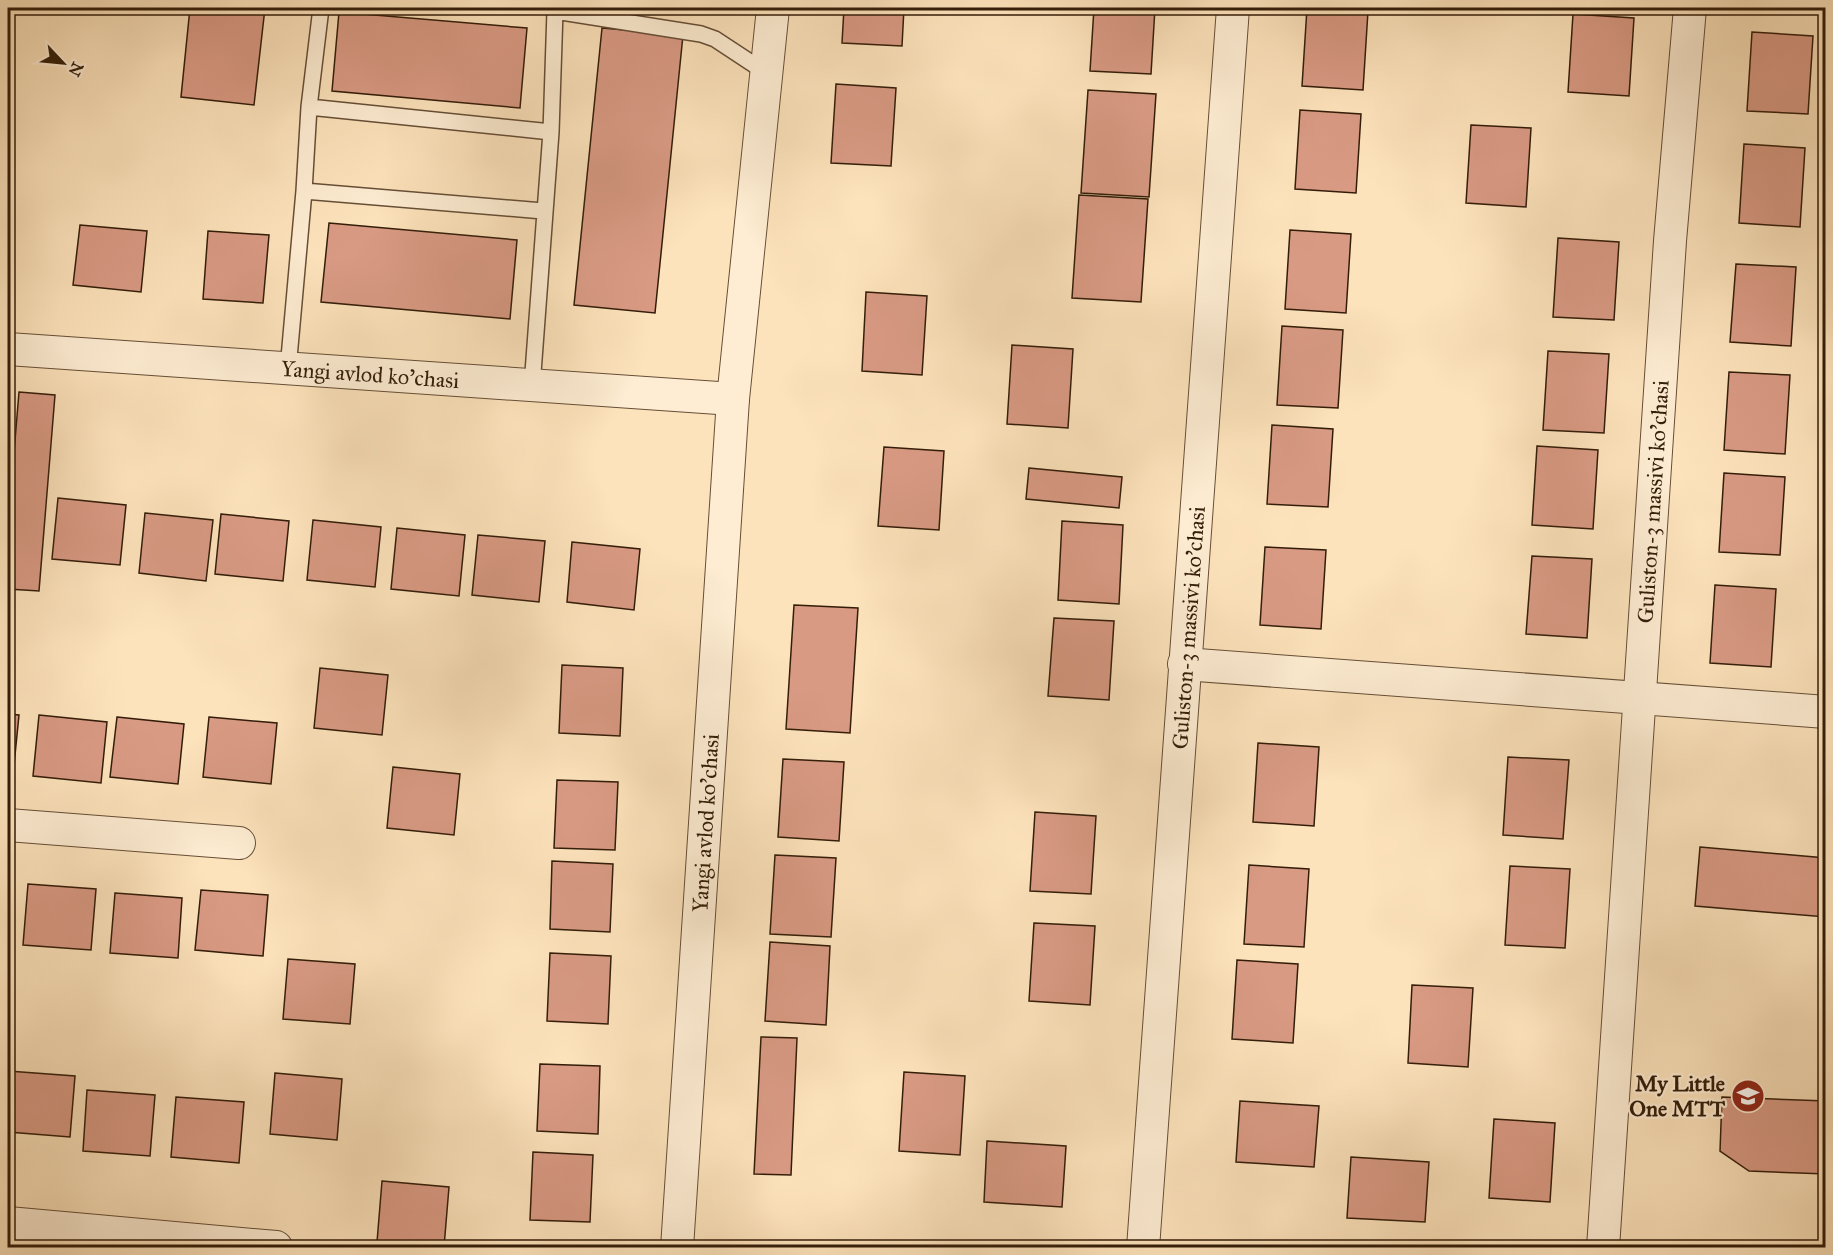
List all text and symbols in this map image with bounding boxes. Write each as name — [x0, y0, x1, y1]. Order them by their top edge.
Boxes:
north arrow — [33, 33, 93, 93]
text: N — [64, 59, 88, 80]
street label: Yangi avlod ko'chasi — [280, 354, 460, 394]
street label: Guliston-3 massivi ko'chasi — [1631, 379, 1674, 624]
street label: Guliston-3 massivi ko'chasi — [1166, 505, 1210, 750]
street label: Yangi avlod ko'chasi — [686, 733, 724, 913]
place label: My Little One MTT — [1629, 1070, 1726, 1122]
school or university icon: My Little One MTT — [1730, 1078, 1766, 1114]

